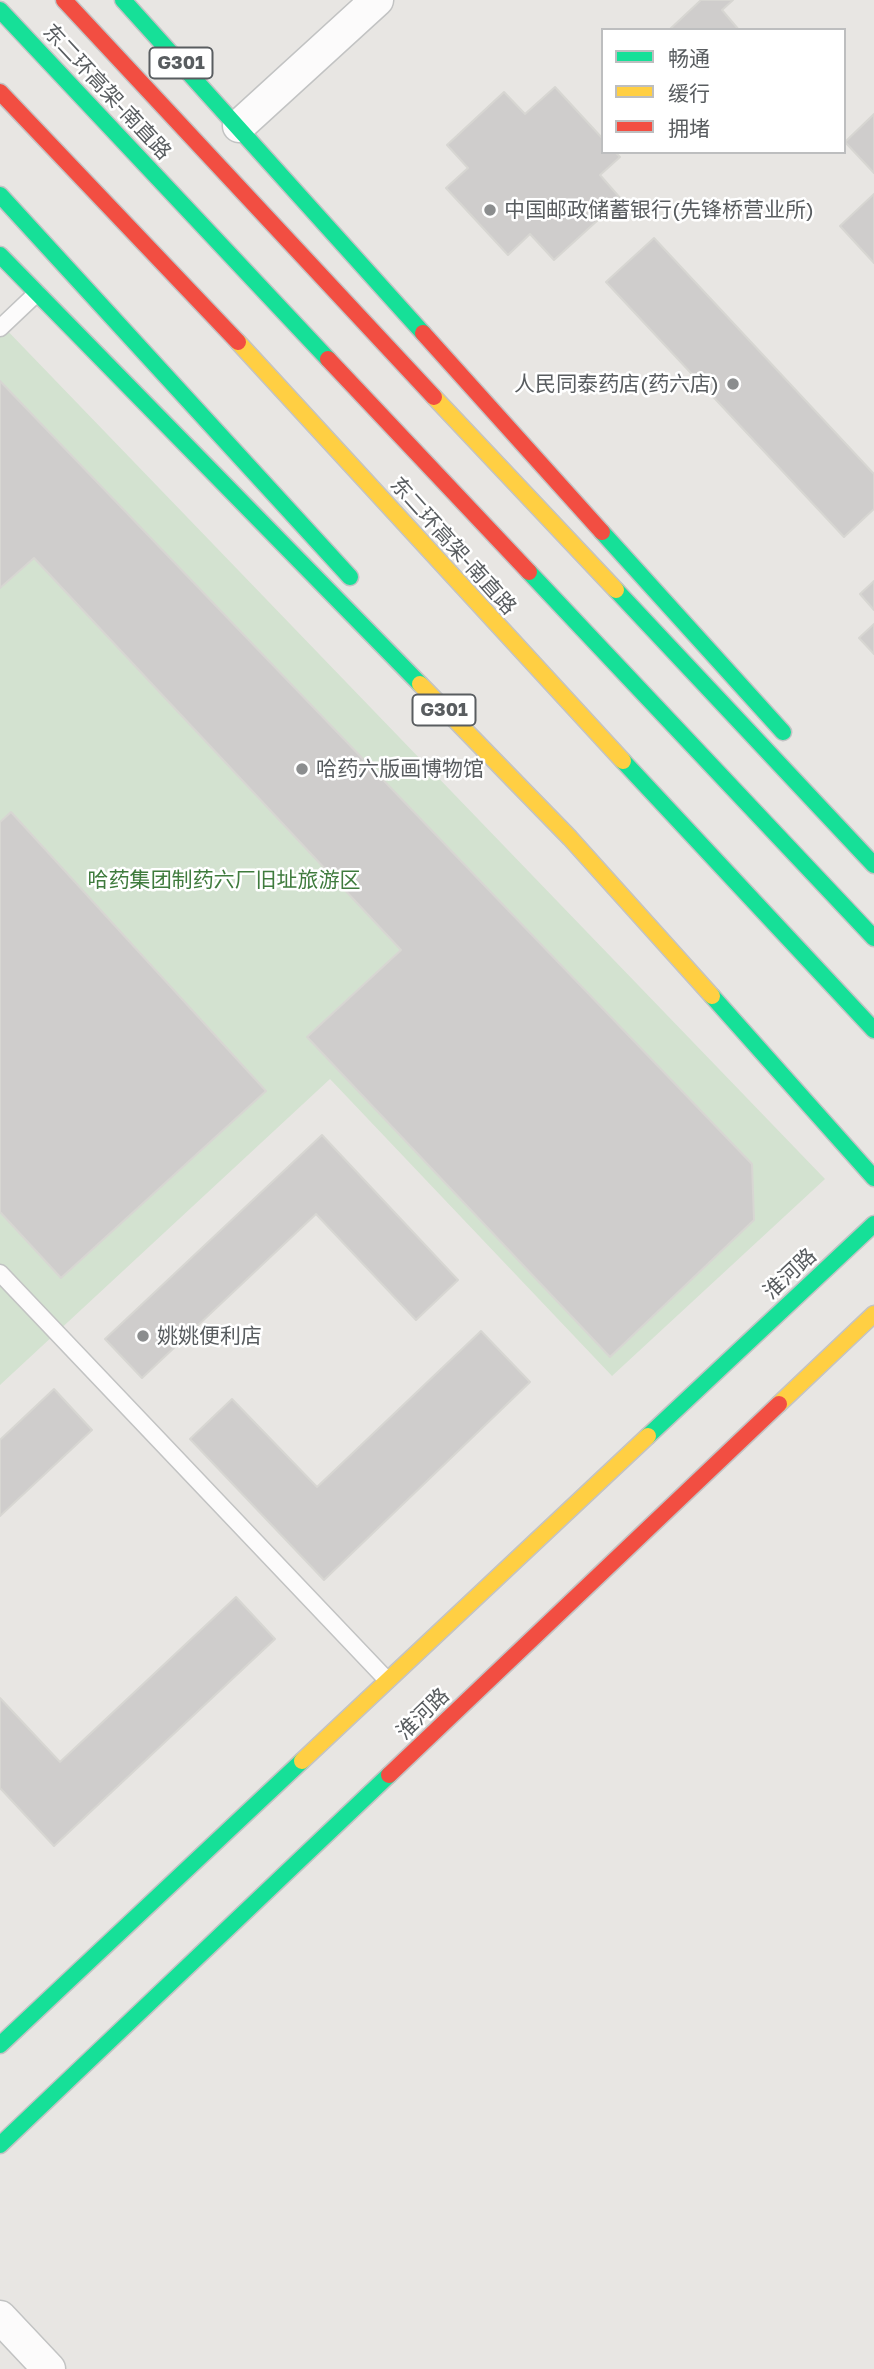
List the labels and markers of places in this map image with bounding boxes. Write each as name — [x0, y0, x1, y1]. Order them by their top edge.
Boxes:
place label: 中国邮政储蓄银行(先锋桥营业所) — [504, 197, 814, 223]
marker: 中国邮政储蓄银行(先锋桥营业所) — [482, 202, 498, 218]
place label: 人民同泰药店(药六店) — [514, 371, 719, 397]
marker: 人民同泰药店(药六店) — [725, 376, 741, 392]
place label: 哈药六版画博物馆 — [316, 756, 484, 782]
marker: 哈药六版画博物馆 — [294, 761, 310, 777]
place label: 姚姚便利店 — [157, 1323, 262, 1349]
marker: 姚姚便利店 — [135, 1328, 151, 1344]

